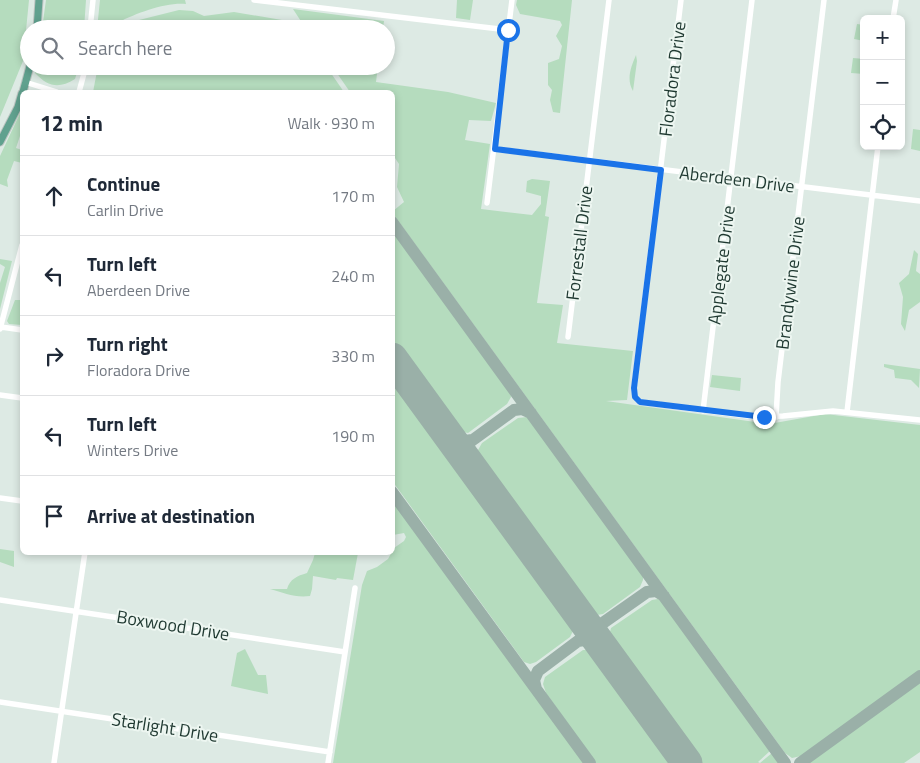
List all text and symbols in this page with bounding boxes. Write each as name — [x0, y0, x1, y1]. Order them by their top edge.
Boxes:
map controls — [860, 15, 905, 150]
button: + — [860, 15, 905, 60]
route start — [497, 19, 520, 42]
search box — [20, 20, 395, 75]
street label: Floradora Drive — [652, 20, 692, 138]
text: Search here — [78, 33, 172, 62]
icon: search — [38, 34, 66, 62]
button: − — [860, 60, 905, 105]
button: locate — [860, 105, 905, 150]
text: 12 min — [40, 107, 103, 139]
text: Walk · 930 m — [287, 111, 375, 135]
street label: Aberdeen Drive — [678, 159, 796, 199]
text: Continue — [87, 169, 160, 198]
icon: ahead — [40, 182, 68, 210]
text: 170 m — [331, 184, 375, 208]
street label: Forrestall Drive — [559, 184, 599, 302]
text: Carlin Drive — [87, 198, 164, 222]
street label: Applegate Drive — [700, 204, 742, 326]
street label: Brandywine Drive — [768, 215, 812, 351]
text: Turn left — [87, 249, 157, 278]
icon: left — [40, 262, 68, 290]
text: 240 m — [331, 264, 375, 288]
text: Aberdeen Drive — [87, 278, 190, 302]
text: Turn right — [87, 329, 168, 358]
icon: right — [40, 342, 68, 370]
text: 330 m — [331, 344, 375, 368]
text: Floradora Drive — [87, 358, 190, 382]
route end — [753, 406, 776, 429]
text: Turn left — [87, 409, 157, 438]
icon: left — [40, 422, 68, 450]
text: 190 m — [331, 424, 375, 448]
text: Winters Drive — [87, 438, 178, 462]
text: Arrive at destination — [87, 501, 255, 530]
icon: arrive — [40, 502, 68, 530]
street label: Boxwood Drive — [115, 603, 231, 647]
street label: Starlight Drive — [110, 705, 220, 749]

